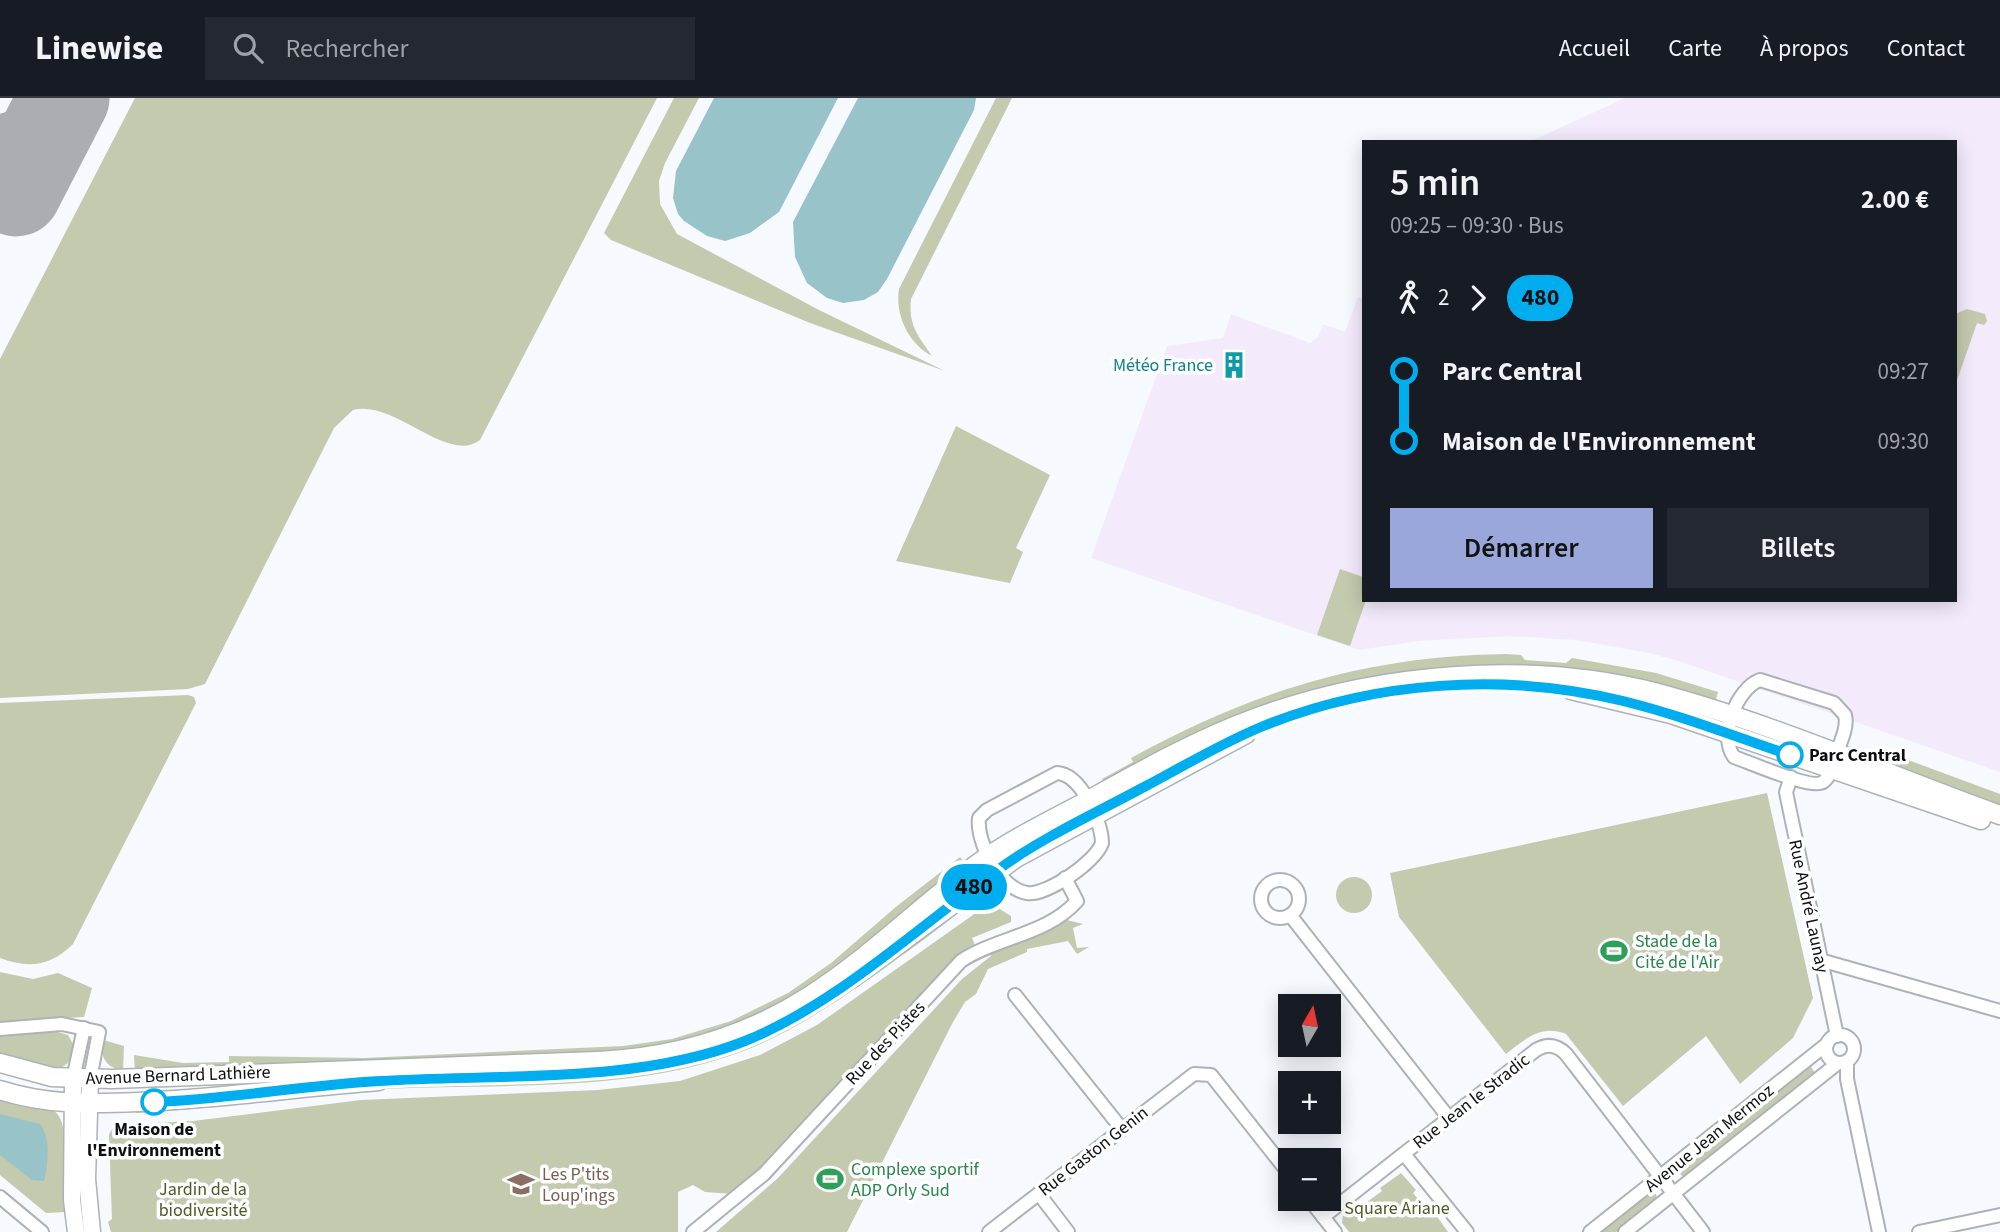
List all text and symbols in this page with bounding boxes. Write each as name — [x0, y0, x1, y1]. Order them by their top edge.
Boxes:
search box — [205, 17, 695, 80]
text: Linewise — [35, 25, 163, 72]
icon: search — [229, 29, 267, 67]
text: Rechercher — [285, 30, 408, 67]
text: Accueil — [1559, 31, 1630, 66]
text: Carte — [1668, 31, 1722, 66]
text: À propos — [1760, 31, 1849, 66]
text: Contact — [1887, 31, 1965, 66]
text: 5 min — [1390, 156, 1480, 210]
text: 2.00 € — [1861, 181, 1929, 218]
text: 09:25 – 09:30 · Bus — [1390, 209, 1564, 242]
icon: walk — [1390, 279, 1428, 317]
icon: forward — [1459, 279, 1497, 317]
text: 480 — [1521, 280, 1559, 315]
text: 2 — [1438, 281, 1449, 314]
building icon: Météo France — [1219, 350, 1249, 380]
place label: Météo France — [1113, 353, 1213, 378]
text: Parc Central — [1442, 353, 1582, 390]
text: 09:27 — [1878, 355, 1929, 388]
text: Maison de l'Environnement — [1442, 423, 1756, 460]
text: 09:30 — [1878, 425, 1929, 458]
button: Démarrer — [1390, 508, 1653, 588]
button: Billets — [1667, 508, 1929, 588]
marker: Parc Central — [1777, 742, 1803, 768]
place label: Parc Central — [1809, 743, 1906, 768]
street label: Rue André Launay — [1782, 837, 1835, 976]
line badge: 480 — [934, 864, 1014, 910]
text: 480 — [955, 869, 993, 904]
place label: Stade de la Cité de l'Air — [1635, 929, 1720, 975]
sports icon: Stade de la Cité de l'Air — [1599, 936, 1629, 966]
north arrow — [1278, 994, 1340, 1057]
map controls — [1278, 994, 1341, 1211]
street label: Rue des Pistes — [840, 996, 931, 1091]
street label: Rue Jean le Stradic — [1408, 1048, 1535, 1155]
street label: Avenue Bernard Lathière — [85, 1060, 271, 1091]
button: + — [1278, 1071, 1341, 1134]
street label: Avenue Jean Mermoz — [1640, 1078, 1779, 1198]
marker: Maison de l'Environnement — [141, 1089, 167, 1115]
street label: Rue Gaston Genin — [1033, 1101, 1153, 1202]
place label: Maison de l'Environnement — [87, 1117, 221, 1163]
button: − — [1278, 1148, 1341, 1211]
place label: Complexe sportif ADP Orly Sud — [851, 1157, 980, 1203]
place label: Les P'tits Loup'ings — [542, 1162, 615, 1208]
sports icon: Complexe sportif ADP Orly Sud — [815, 1164, 845, 1194]
school or university icon: Les P'tits Loup'ings — [506, 1169, 536, 1199]
park label: Jardin de la biodiversité — [159, 1177, 247, 1223]
park label: Square Ariane — [1344, 1196, 1450, 1221]

